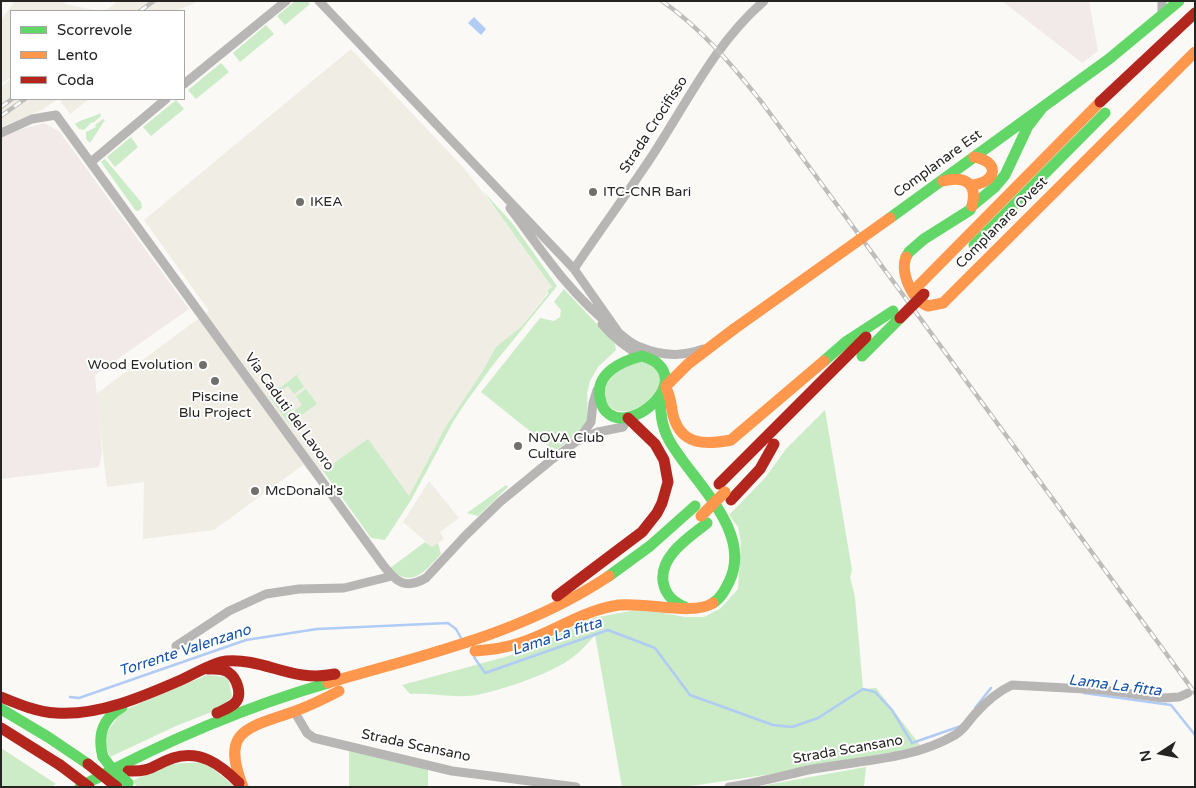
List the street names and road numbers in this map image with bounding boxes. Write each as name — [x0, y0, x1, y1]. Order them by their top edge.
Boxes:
street label: Strada Crocifisso — [616, 73, 692, 177]
street label: Complanare Est — [891, 126, 985, 202]
street label: Complanare Ovest — [953, 174, 1051, 272]
street label: Via Caduti del Lavoro — [241, 350, 337, 474]
street label: Strada Scansano — [360, 726, 472, 766]
street label: Strada Scansano — [792, 732, 904, 768]

